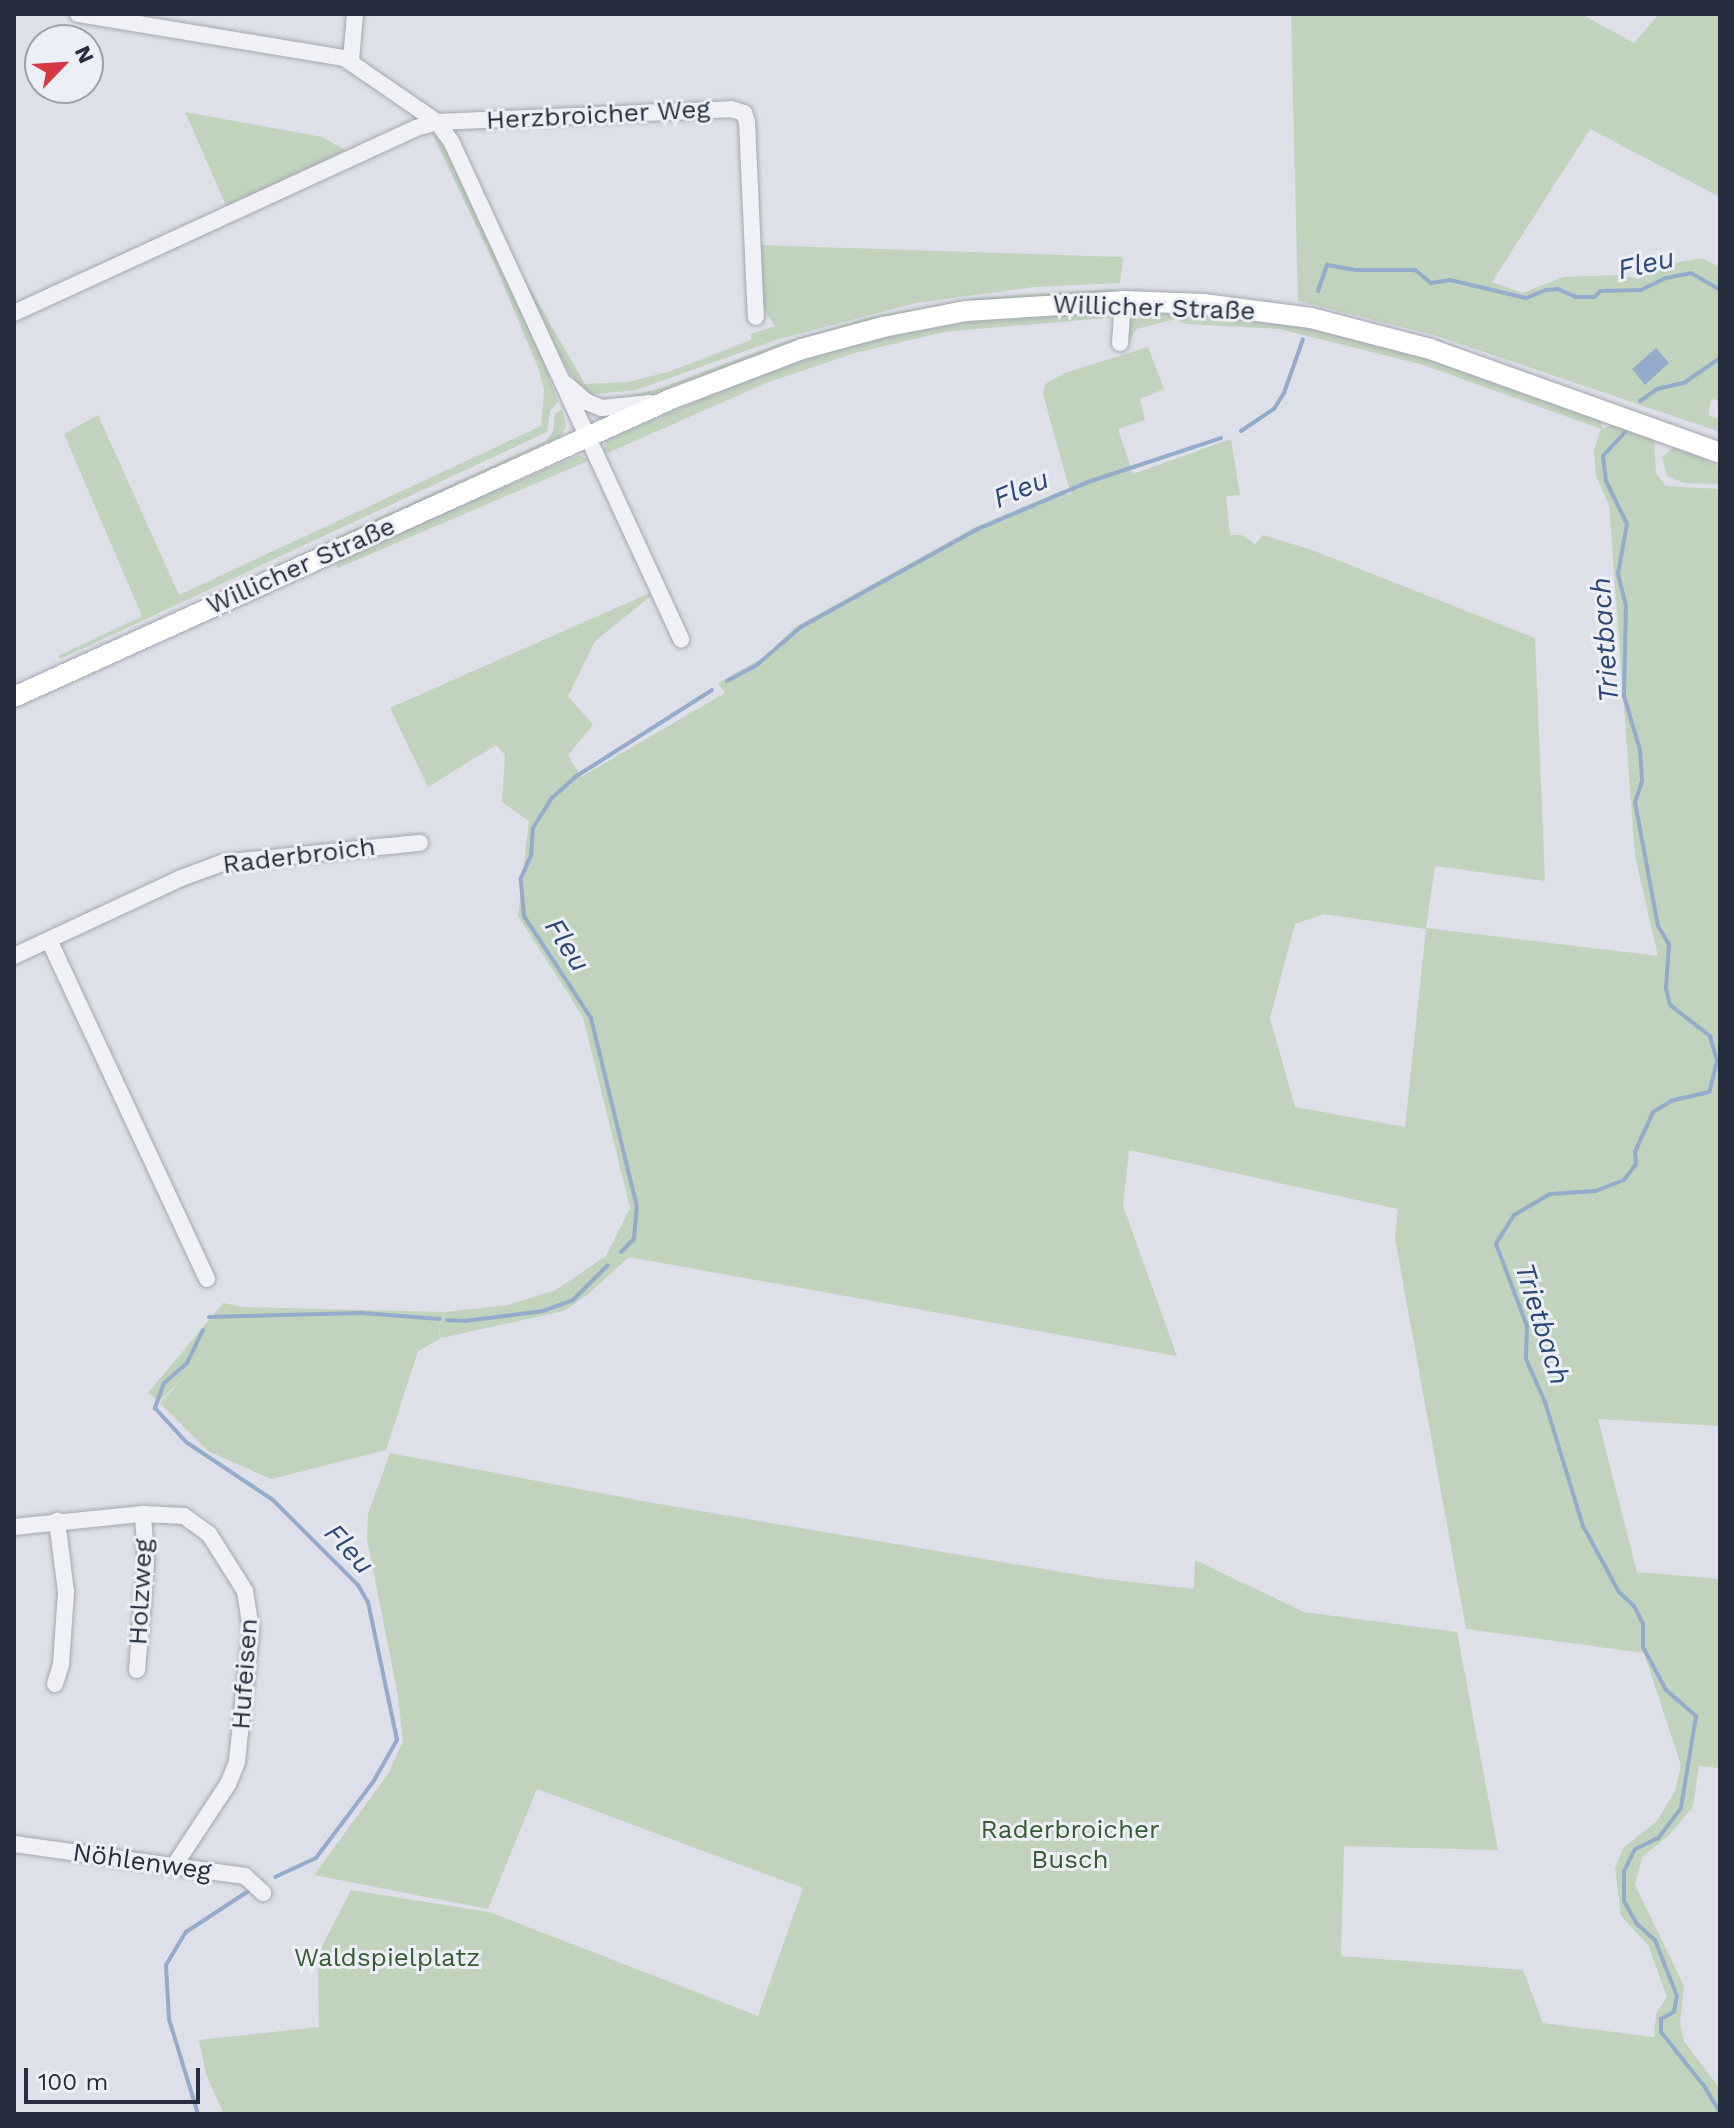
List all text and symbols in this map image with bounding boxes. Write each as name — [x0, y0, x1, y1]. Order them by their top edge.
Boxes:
north arrow — [24, 24, 104, 104]
text: N — [70, 42, 99, 67]
street label: Herzbroicher Weg — [485, 94, 711, 136]
water label: Fleu — [1614, 241, 1678, 287]
street label: Willicher Straße — [1052, 289, 1256, 327]
water label: Fleu — [988, 462, 1054, 516]
street label: Willicher Straße — [202, 510, 400, 622]
water label: Trietbach — [1584, 576, 1626, 704]
street label: Raderbroich — [221, 831, 377, 881]
water label: Fleu — [537, 912, 597, 978]
water label: Trietbach — [1508, 1259, 1576, 1389]
water label: Fleu — [317, 1517, 381, 1581]
street label: Holzweg — [123, 1538, 159, 1646]
street label: Hufeisen — [226, 1617, 264, 1731]
park label: Raderbroicher Busch — [980, 1814, 1160, 1876]
street label: Nöhlenweg — [71, 1837, 213, 1887]
park label: Waldspielplatz — [294, 1942, 480, 1974]
scale bar — [28, 2052, 204, 2102]
text: 100 m — [38, 2068, 108, 2096]

